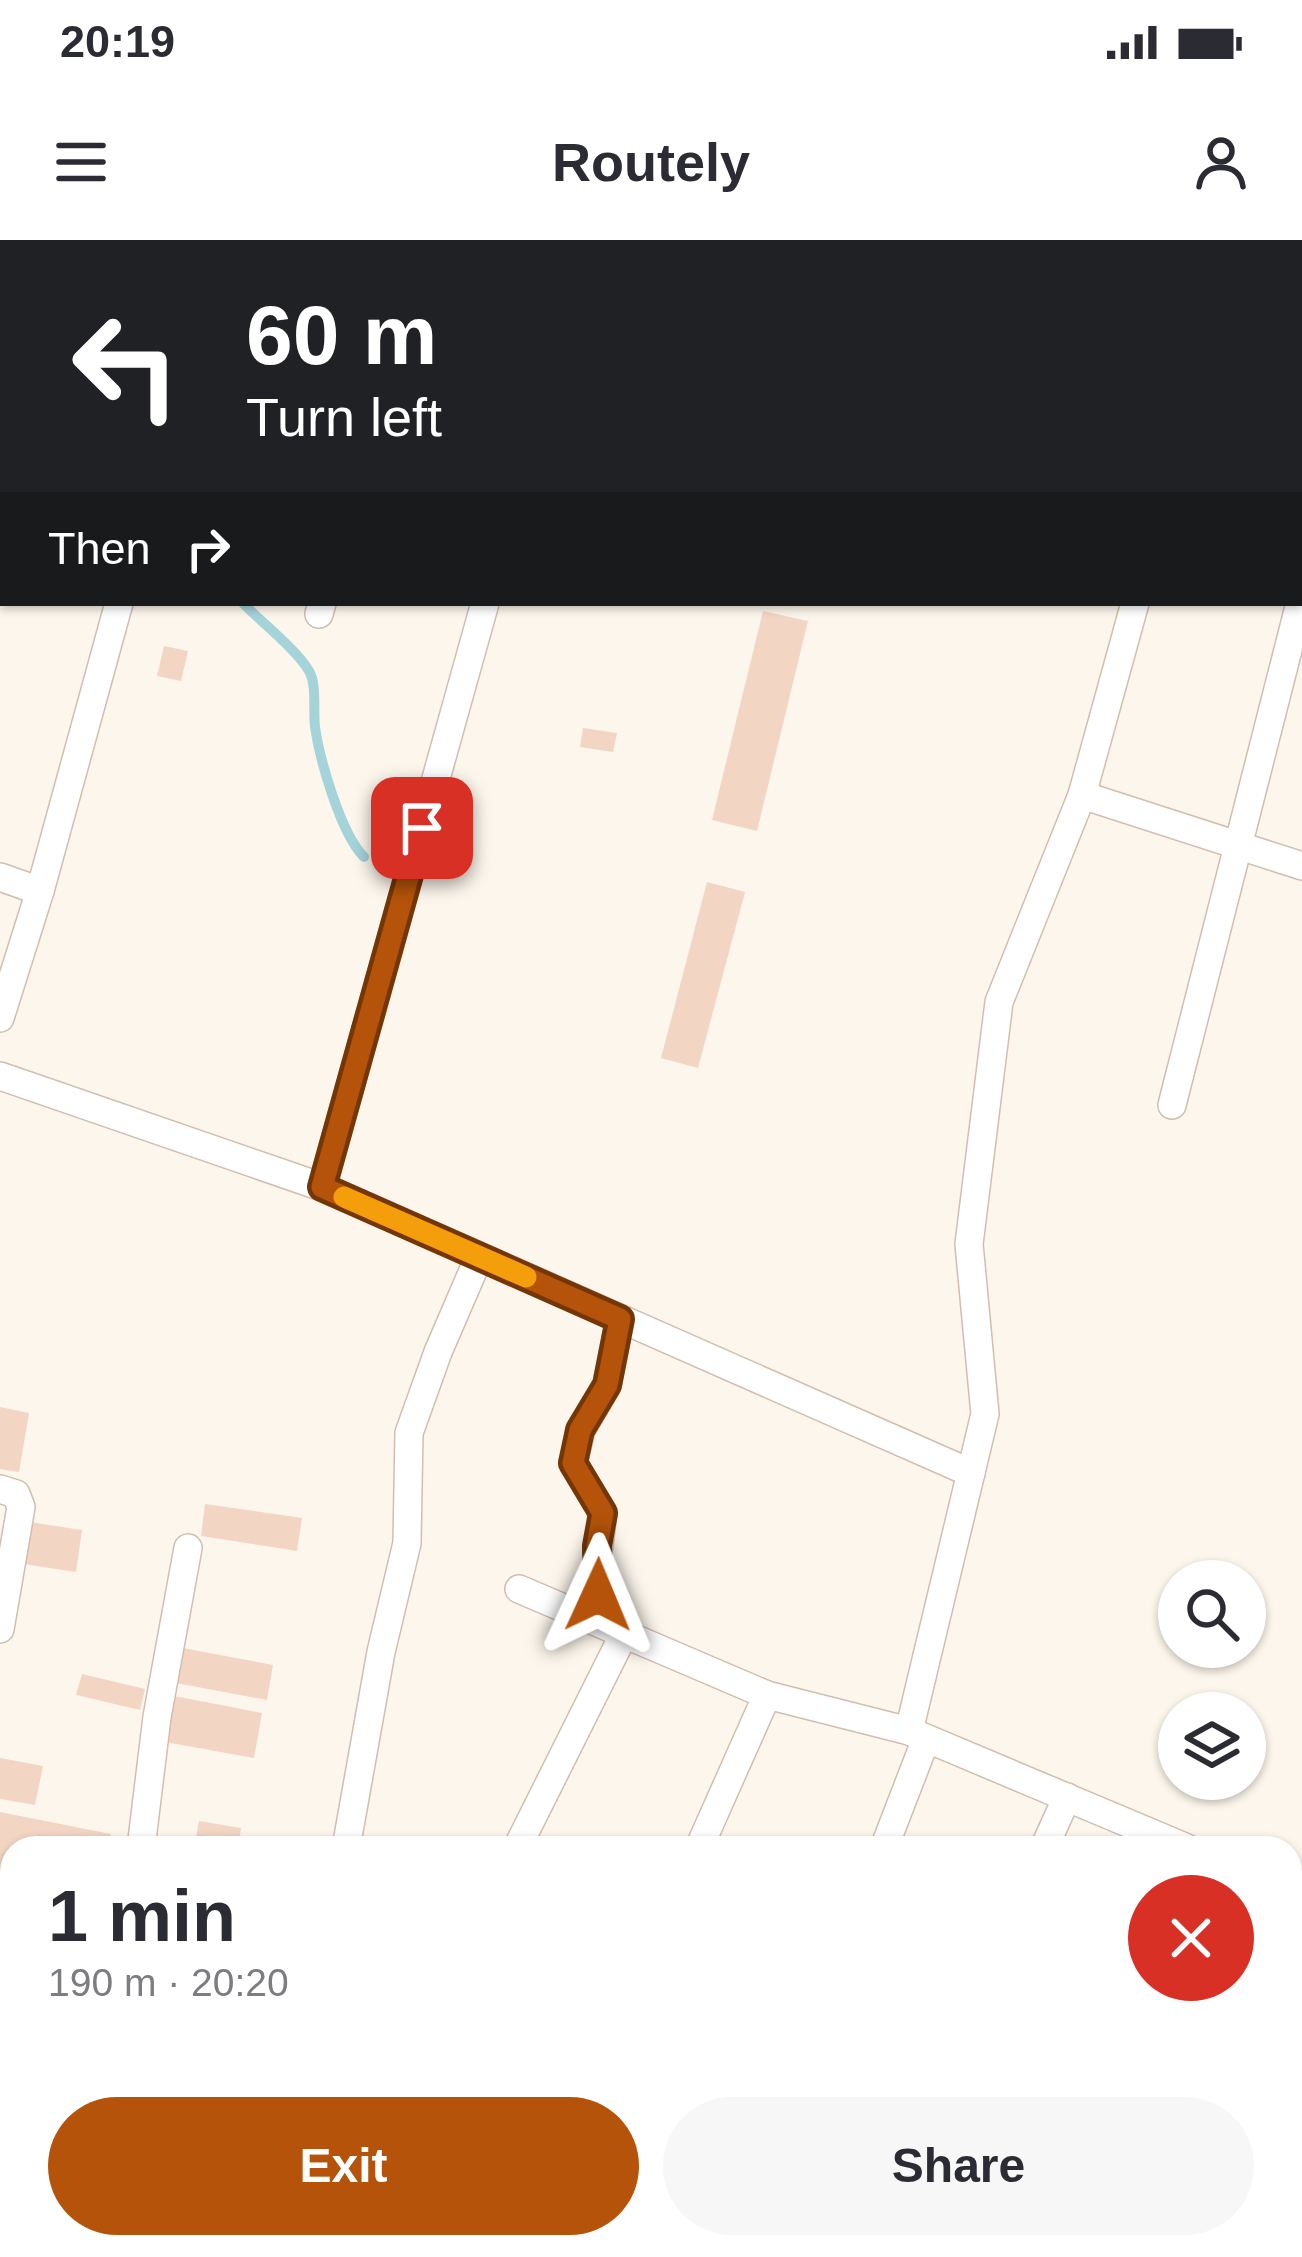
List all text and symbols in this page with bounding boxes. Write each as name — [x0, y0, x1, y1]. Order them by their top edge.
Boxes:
text: 20:19 — [60, 16, 175, 67]
icon: menu — [48, 129, 114, 195]
icon: person — [1188, 129, 1254, 195]
text: Routely — [552, 132, 750, 192]
icon: left — [48, 288, 204, 444]
text: 60 m — [246, 288, 437, 382]
text: Turn left — [246, 387, 442, 447]
icon: right — [175, 516, 241, 582]
text: Then — [48, 523, 151, 574]
pin — [371, 777, 473, 879]
icon: arrive — [389, 795, 455, 861]
position arrow — [535, 1532, 661, 1658]
map controls — [1158, 1560, 1266, 1800]
button: search — [1158, 1560, 1266, 1668]
button: layers — [1158, 1692, 1266, 1800]
button: close — [1128, 1875, 1254, 2001]
text: 1 min — [48, 1876, 236, 1956]
text: 190 m · 20:20 — [48, 1961, 289, 2004]
button: Exit — [48, 2097, 639, 2235]
button: Share — [663, 2097, 1254, 2235]

